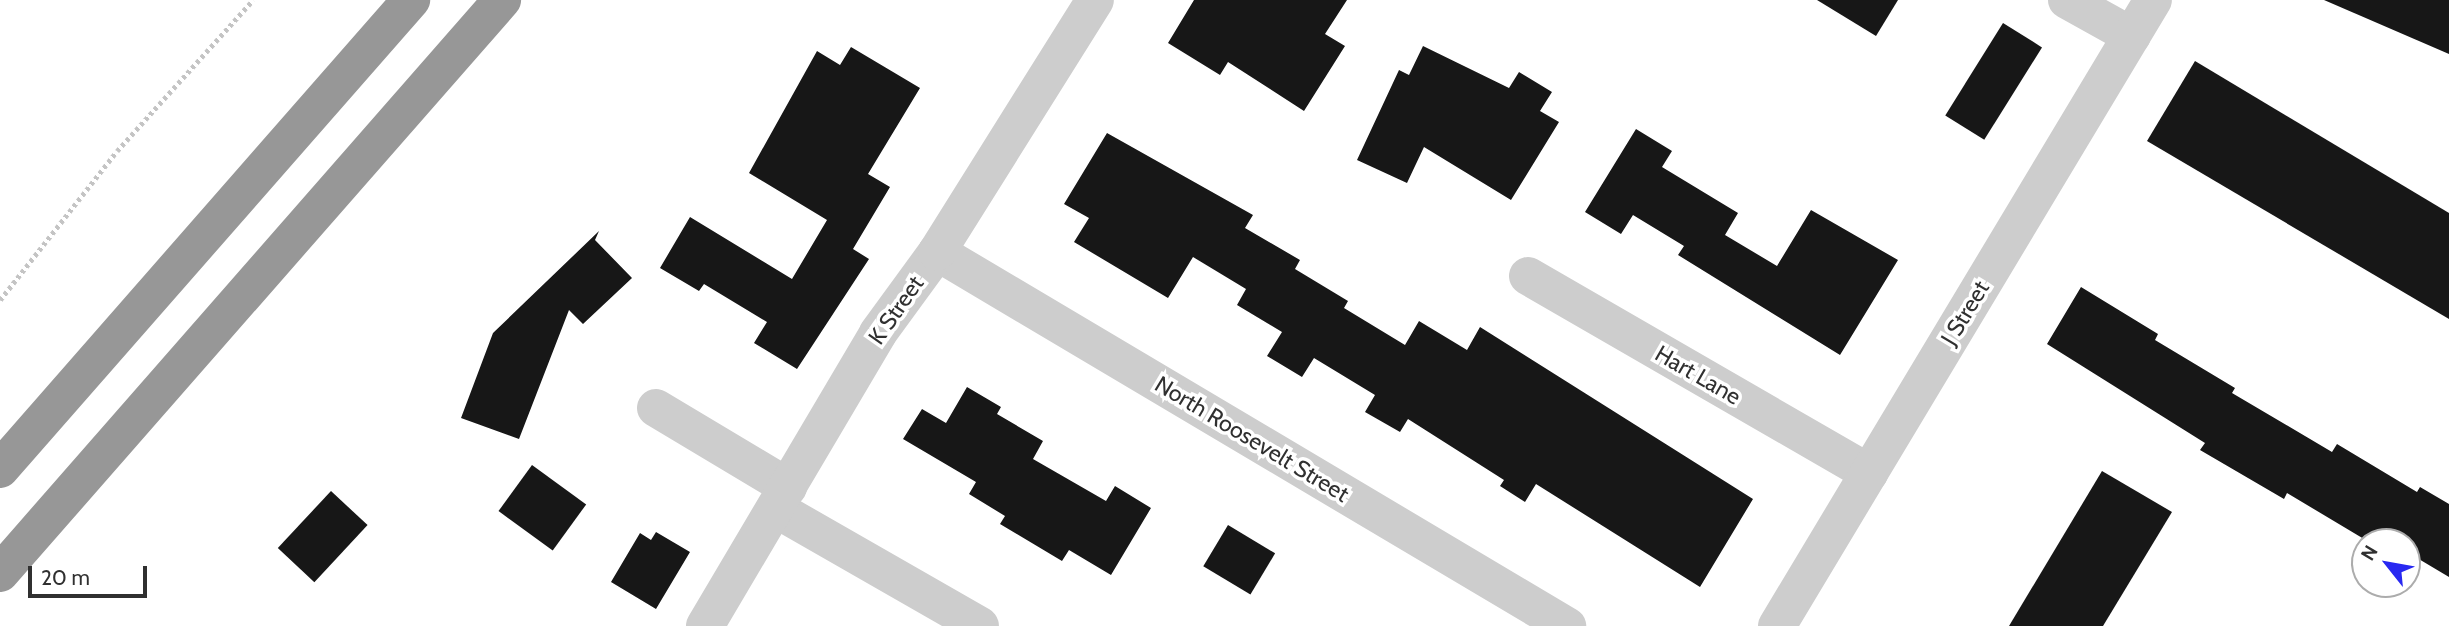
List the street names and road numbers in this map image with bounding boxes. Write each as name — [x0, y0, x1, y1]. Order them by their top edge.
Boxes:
street label: K Street — [863, 270, 929, 350]
street label: J Street — [1935, 276, 1995, 350]
street label: Hart Lane — [1650, 339, 1746, 411]
street label: North Roosevelt Street — [1150, 370, 1354, 508]

